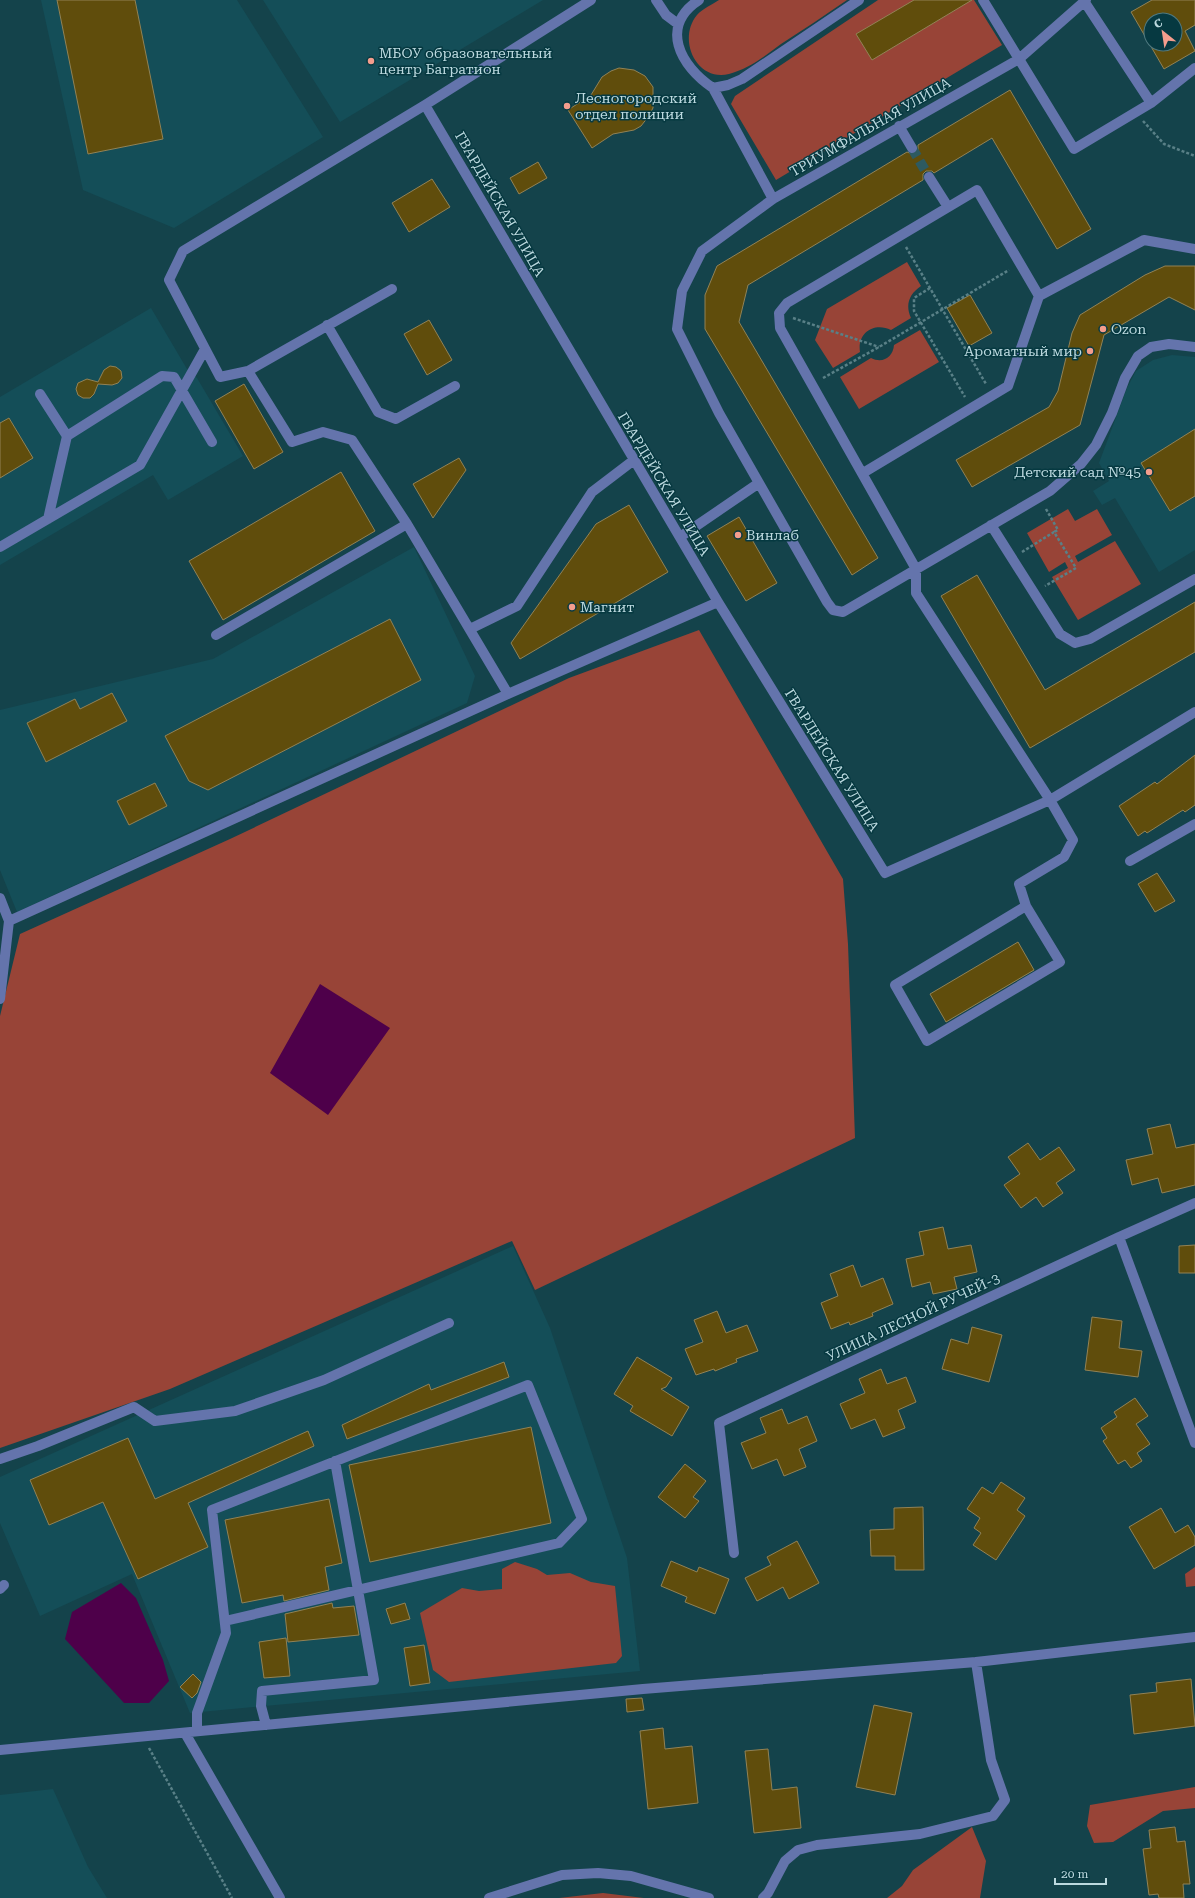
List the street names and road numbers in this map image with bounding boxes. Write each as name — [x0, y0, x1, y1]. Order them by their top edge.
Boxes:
street label: ТРИУМФАЛЬНАЯ УЛИЦА — [787, 74, 953, 180]
street label: ГВАРДЕЙСКАЯ УЛИЦА — [452, 129, 548, 279]
street label: ГВАРДЕЙСКАЯ УЛИЦА — [615, 409, 713, 559]
street label: ГВАРДЕЙСКАЯ УЛИЦА — [782, 686, 883, 834]
street label: УЛИЦА ЛЕСНОЙ РУЧЕЙ-3 — [824, 1270, 1002, 1364]

